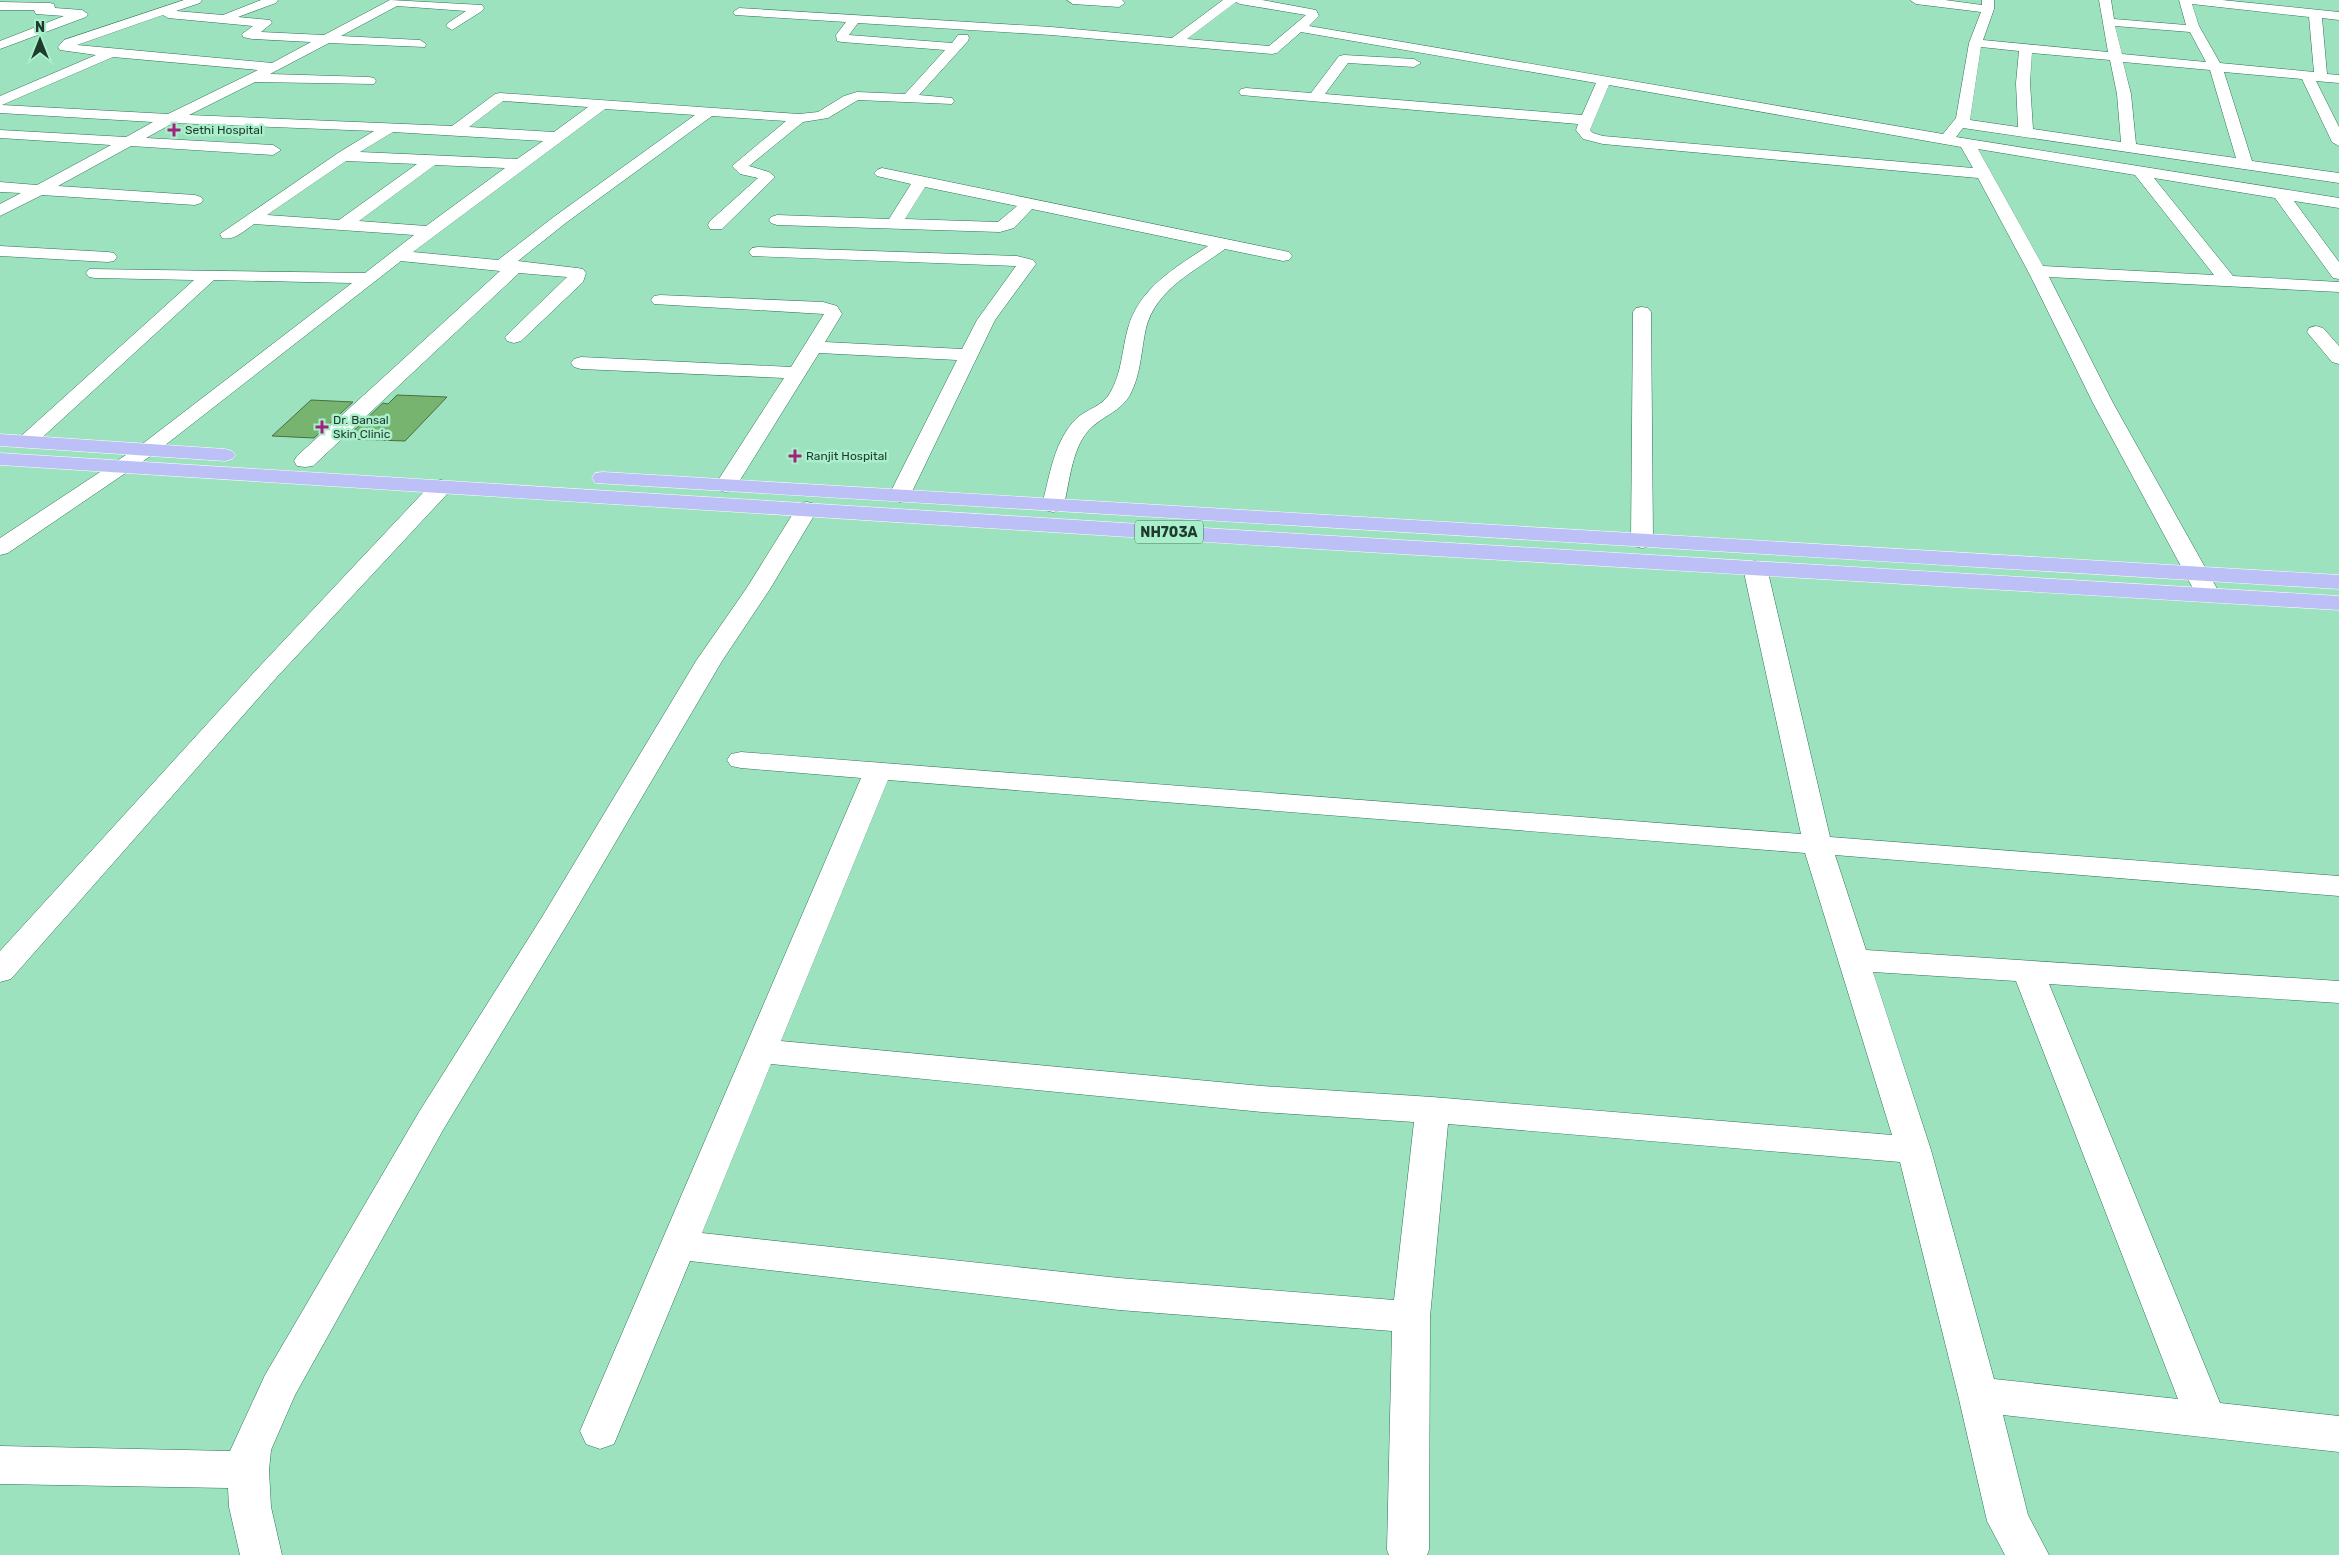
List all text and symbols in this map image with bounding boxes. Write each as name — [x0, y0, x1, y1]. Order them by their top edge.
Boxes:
north arrow — [15, 15, 65, 65]
text: N — [35, 19, 45, 36]
marker: Sethi Hospital — [167, 123, 181, 137]
place label: Sethi Hospital — [185, 123, 263, 137]
place label: Dr. Bansal Skin Clinic — [333, 413, 391, 441]
marker: Dr. Bansal Skin Clinic — [315, 420, 329, 434]
marker: Ranjit Hospital — [788, 449, 802, 463]
place label: Ranjit Hospital — [806, 449, 887, 463]
road number: NH703A — [1135, 520, 1203, 544]

